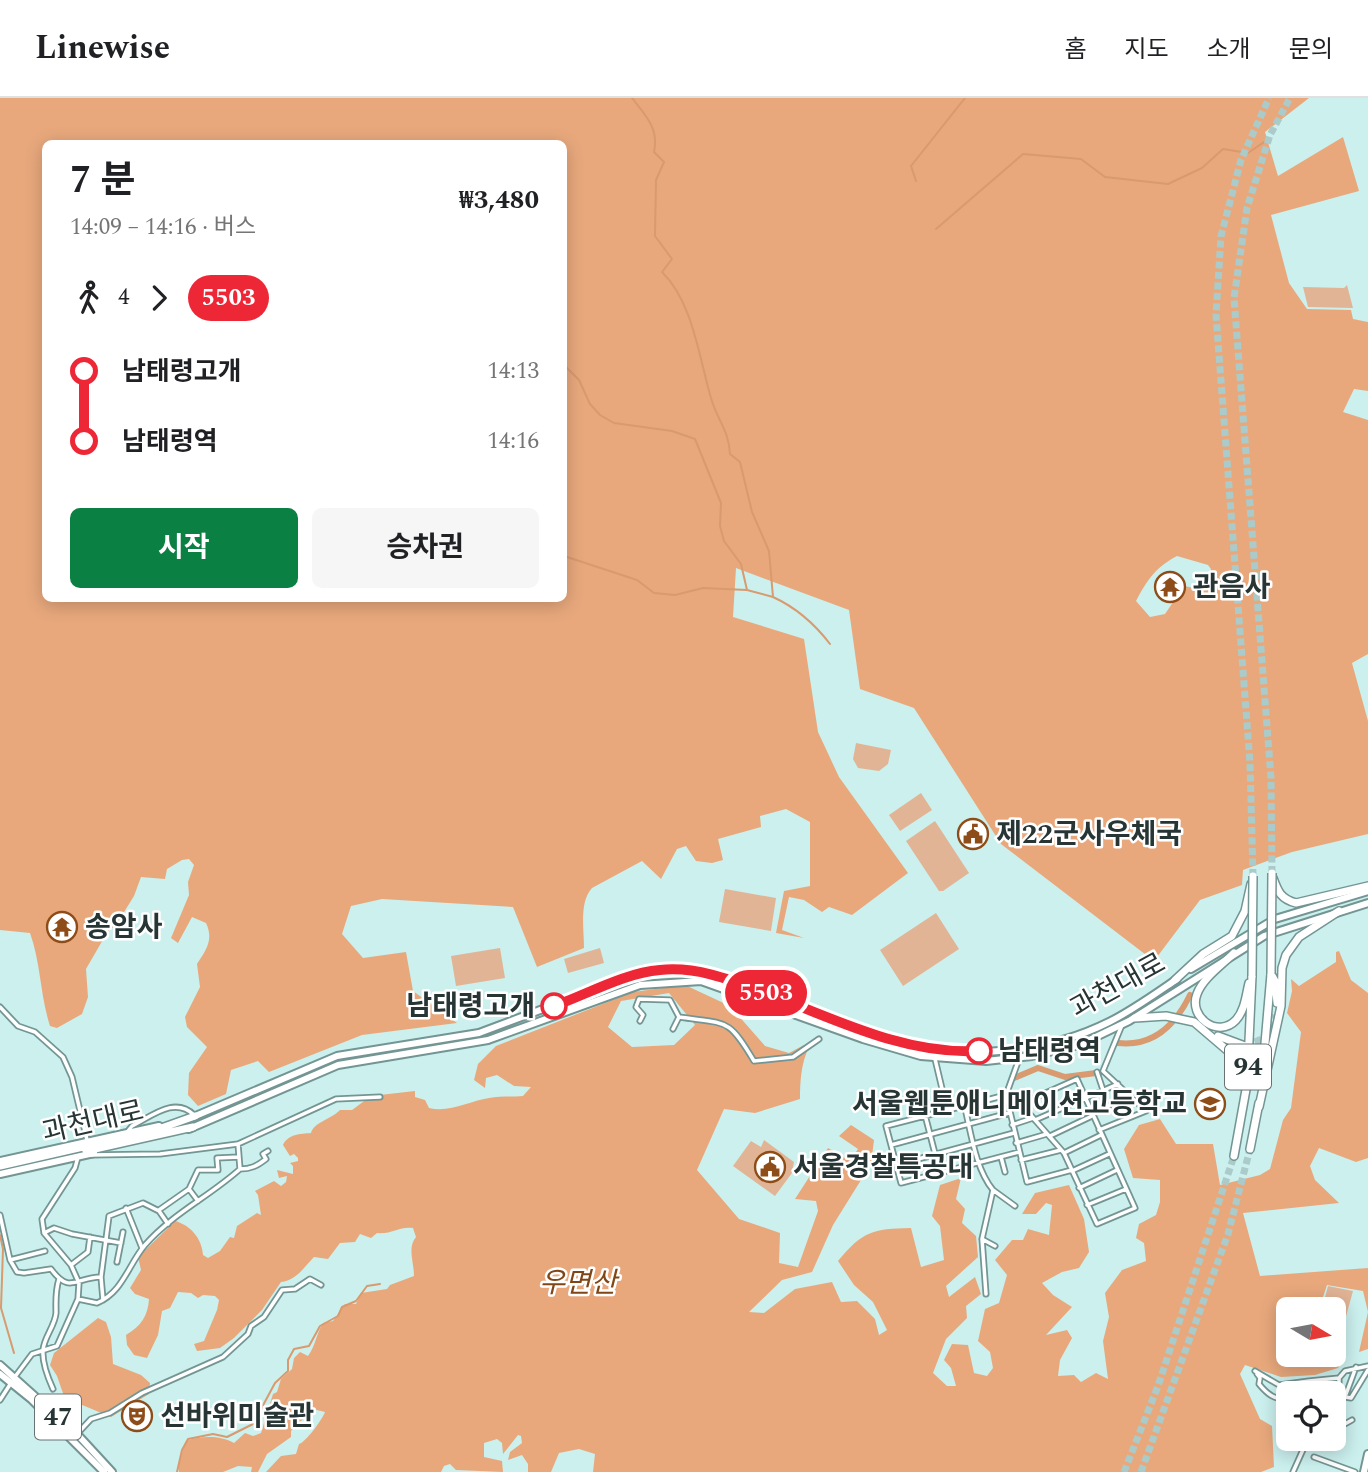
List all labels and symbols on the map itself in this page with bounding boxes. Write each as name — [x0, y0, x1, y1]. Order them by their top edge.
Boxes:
place label: 관음사 — [1193, 566, 1271, 609]
temple icon: 관음사 — [1153, 570, 1187, 604]
place label: 제22군사우체국 — [996, 813, 1182, 856]
public building icon: 제22군사우체국 — [956, 817, 990, 851]
place label: 송암사 — [85, 906, 163, 949]
temple icon: 송암사 — [45, 910, 79, 944]
street label: 과천대로 — [1063, 942, 1173, 1030]
line badge: 5503 — [717, 970, 815, 1016]
place label: 남태령고개 — [406, 985, 535, 1028]
marker: 남태령고개 — [541, 993, 567, 1019]
place label: 남태령역 — [998, 1030, 1101, 1073]
marker: 남태령역 — [966, 1038, 992, 1064]
road number: 94 — [1225, 1044, 1271, 1090]
place label: 서울웹툰애니메이션고등학교 — [852, 1083, 1187, 1126]
school or university icon: 서울웹툰애니메이션고등학교 — [1193, 1087, 1227, 1121]
street label: 과천대로 — [38, 1089, 148, 1155]
place label: 서울경찰특공대 — [793, 1146, 973, 1189]
public building icon: 서울경찰특공대 — [753, 1150, 787, 1184]
park label: 우면산 — [539, 1262, 620, 1305]
north arrow — [1276, 1297, 1346, 1367]
road number: 47 — [35, 1394, 81, 1440]
place label: 선바위미술관 — [160, 1395, 315, 1438]
theatre icon: 선바위미술관 — [120, 1399, 154, 1433]

